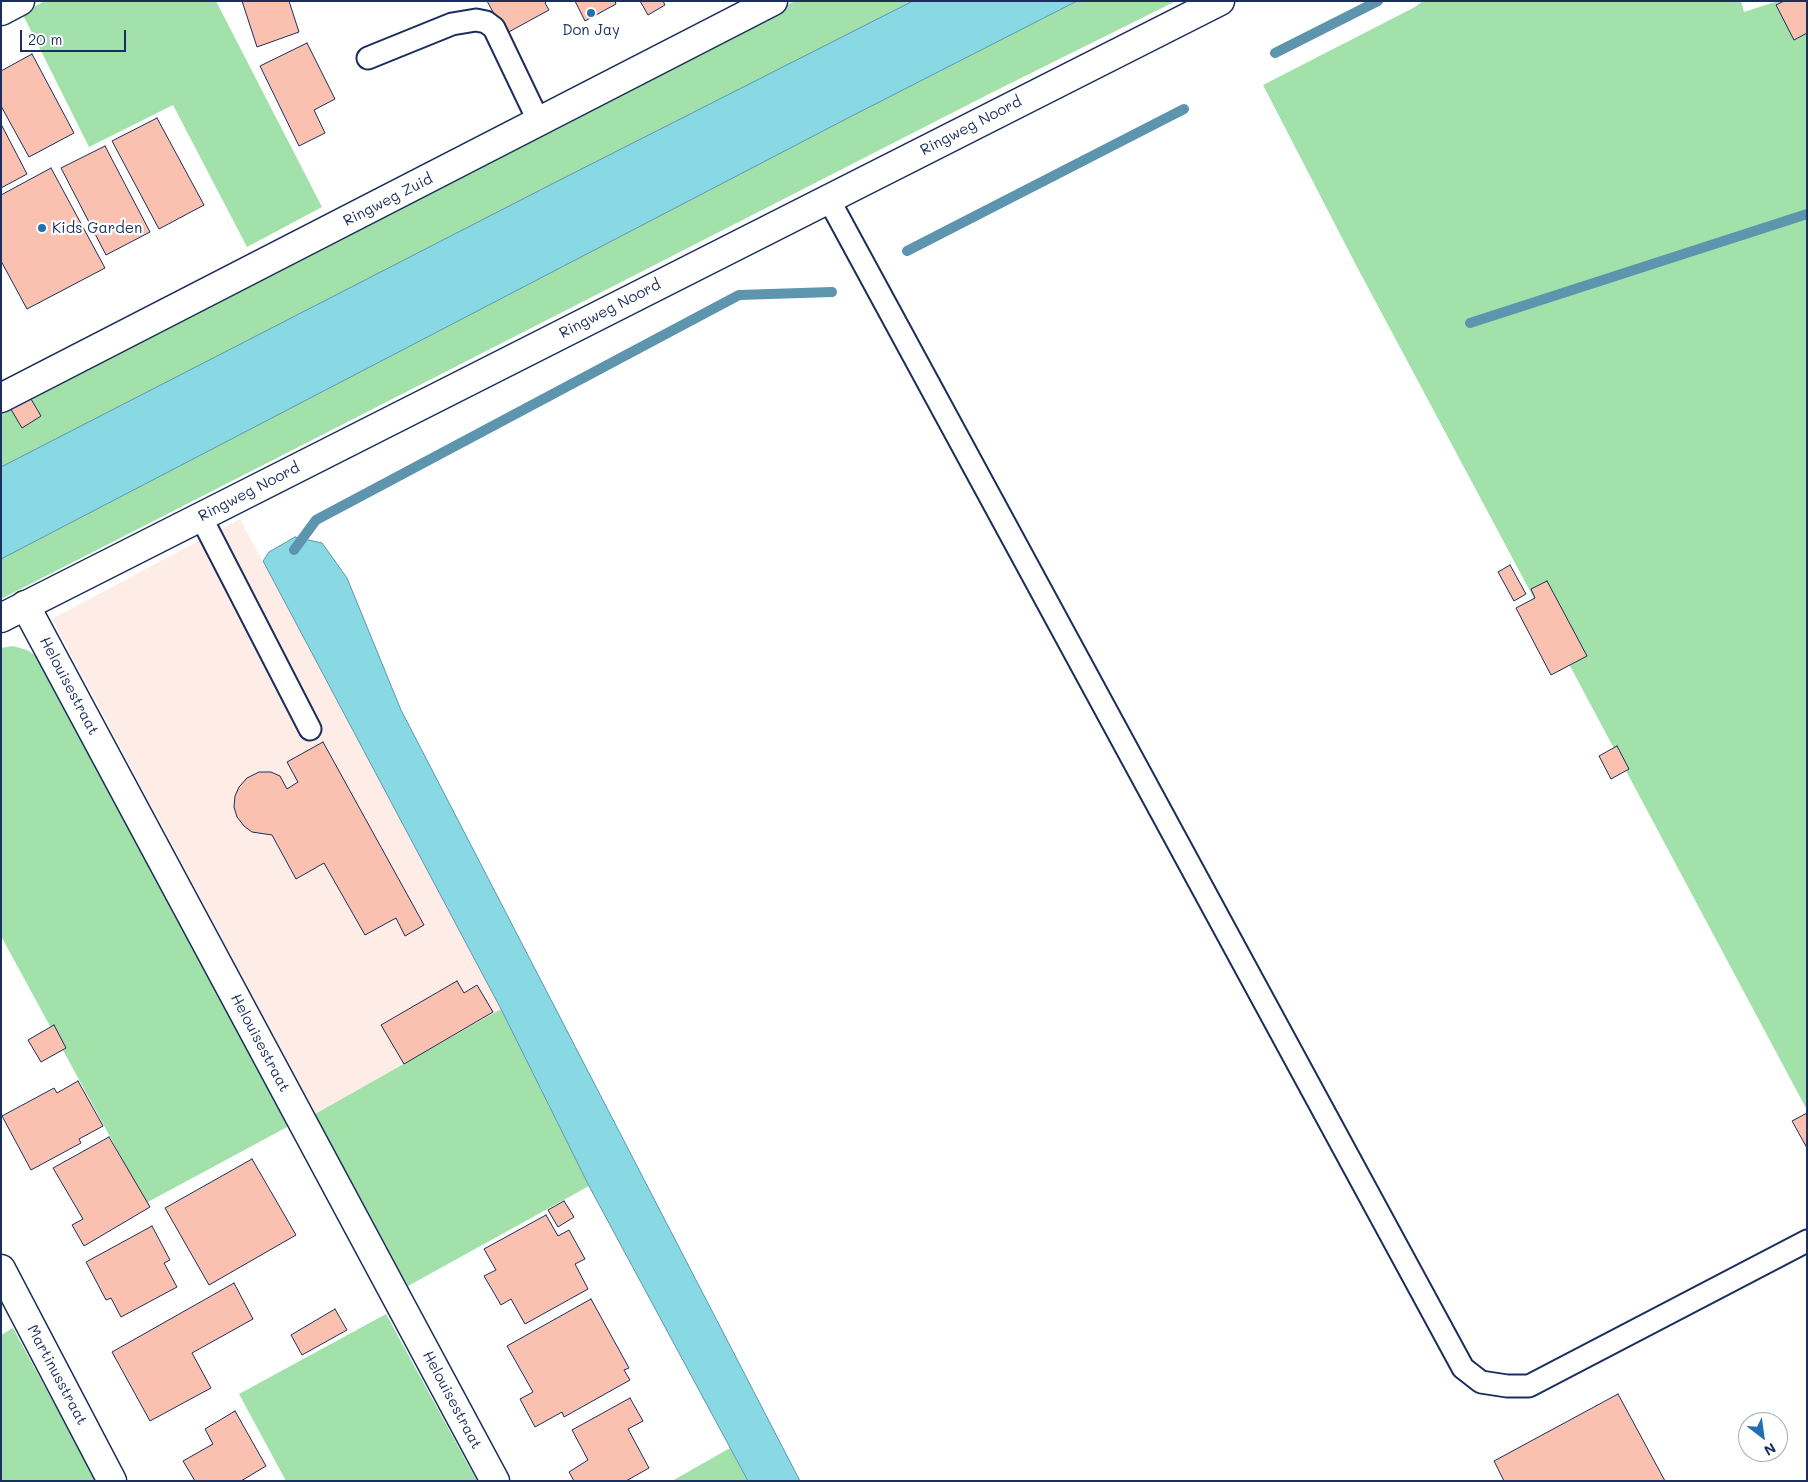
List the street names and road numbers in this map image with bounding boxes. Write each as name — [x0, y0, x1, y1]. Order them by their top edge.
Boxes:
street label: Ringweg Noord — [917, 93, 1025, 159]
street label: Ringweg Zuid — [340, 170, 436, 230]
street label: Ringweg Noord — [556, 276, 664, 342]
street label: Ringweg Noord — [195, 459, 303, 525]
street label: Helouisestraat — [36, 634, 102, 738]
street label: Helouisestraat — [227, 991, 293, 1095]
street label: Martinusstraat — [23, 1322, 91, 1428]
street label: Helouisestraat — [419, 1348, 485, 1452]

